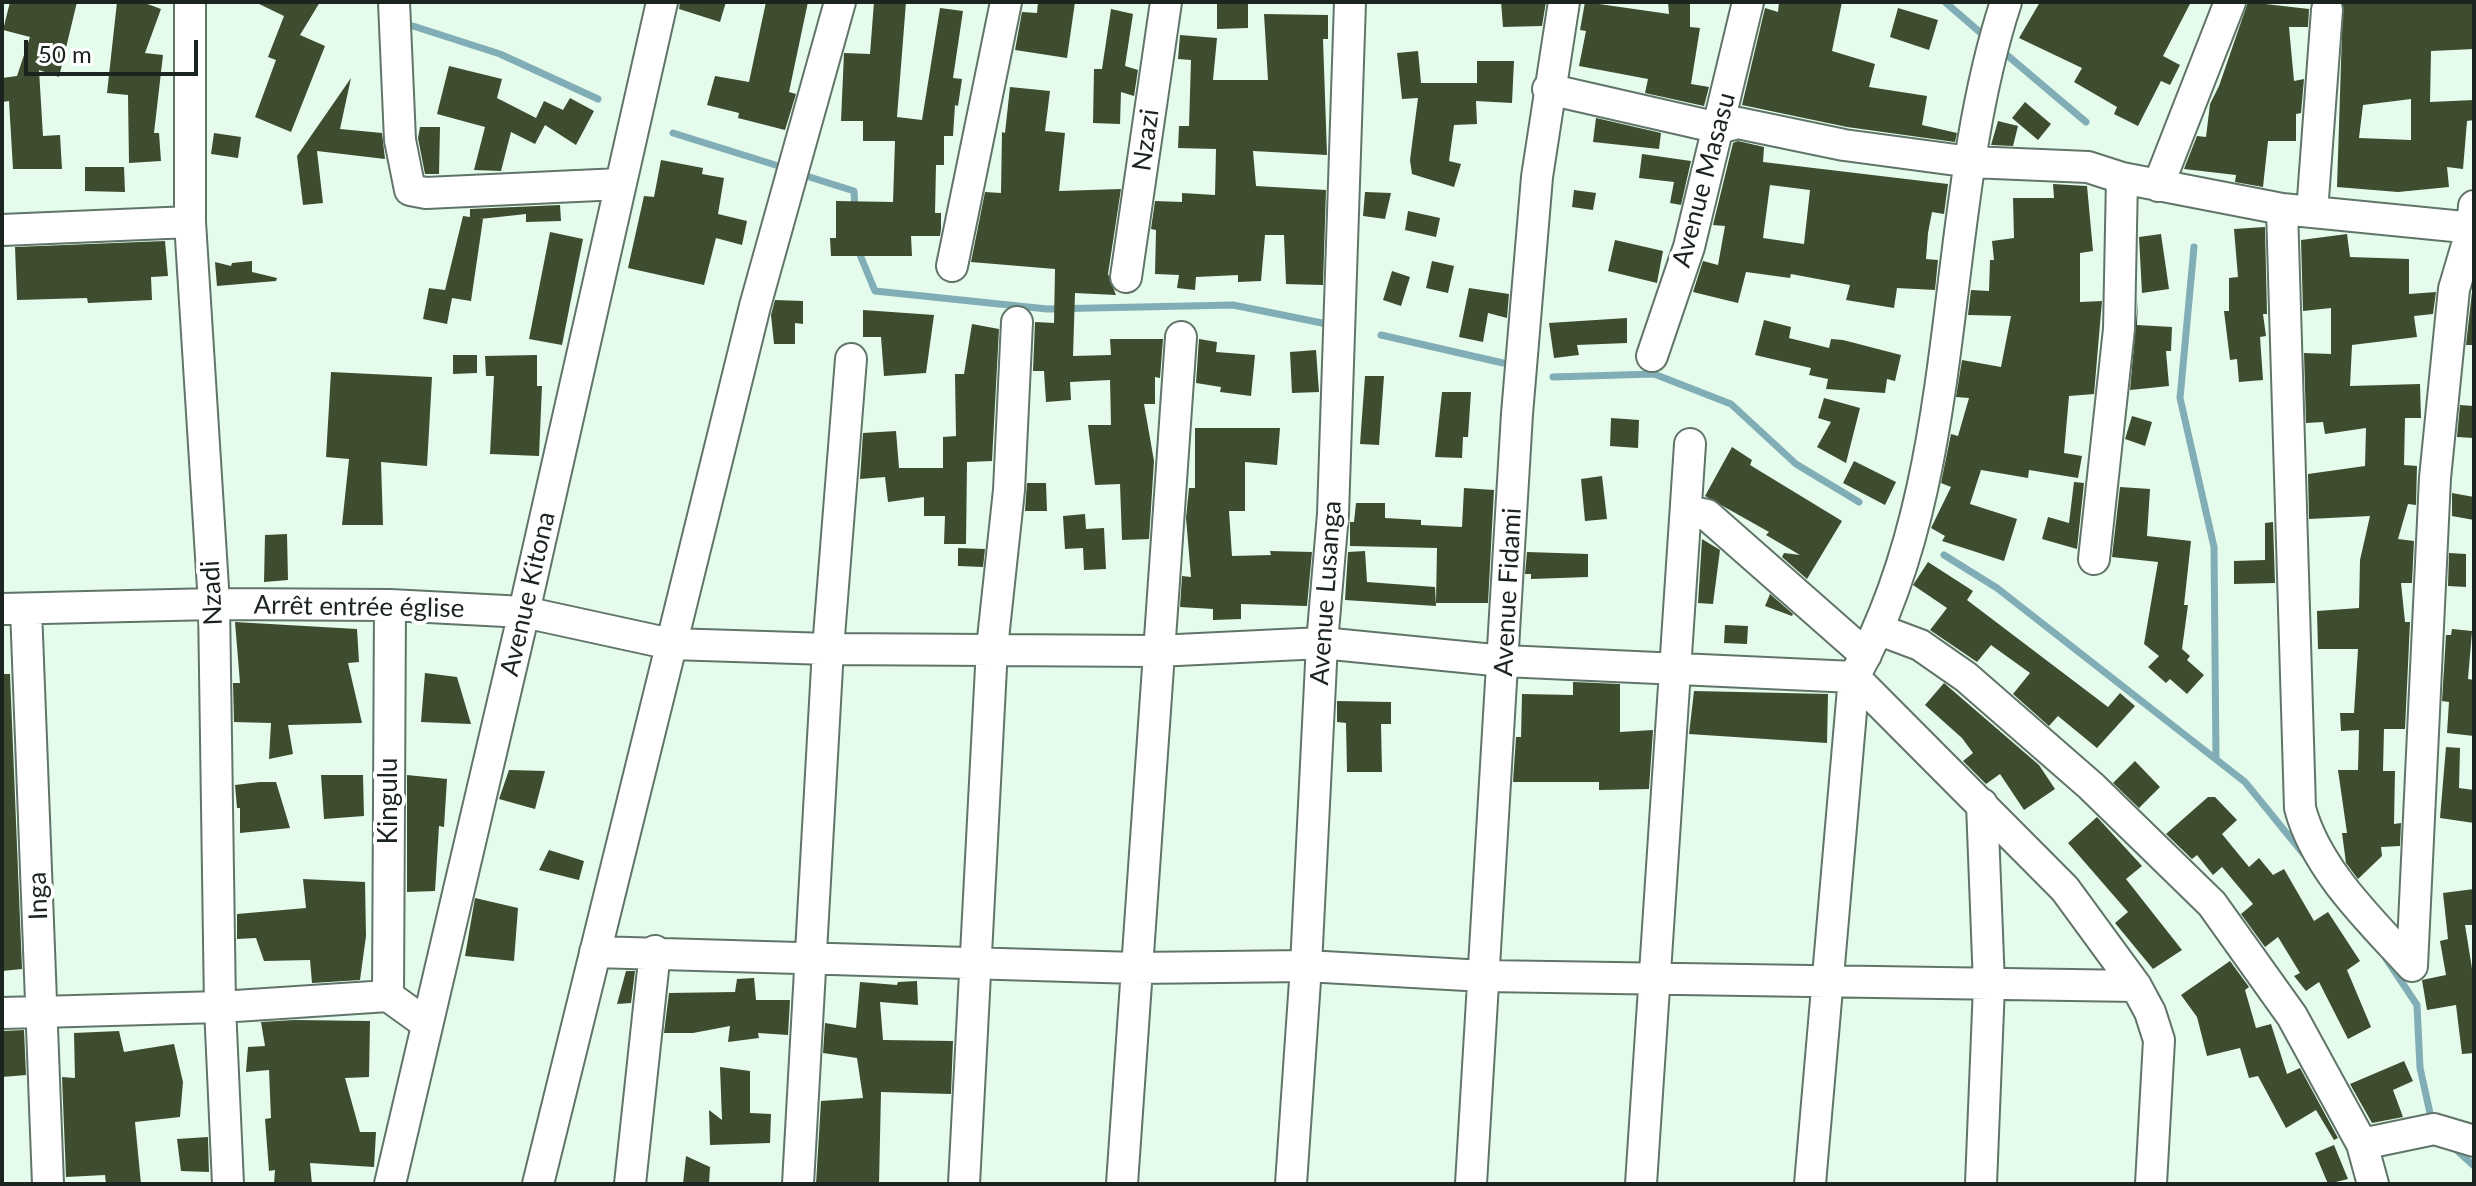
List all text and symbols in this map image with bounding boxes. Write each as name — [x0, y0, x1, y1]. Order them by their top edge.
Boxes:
scale bar — [28, 24, 202, 74]
text: 50 m — [38, 39, 92, 68]
street label: Avenue Masasu — [1666, 89, 1742, 271]
street label: Nzazi — [1126, 107, 1166, 173]
street label: Avenue Lusanga — [1304, 500, 1348, 686]
street label: Avenue Fidami — [1488, 507, 1528, 677]
street label: Avenue Kitona — [494, 509, 562, 679]
street label: Nzadi — [195, 560, 229, 626]
street label: Arrêt entrée église — [253, 590, 465, 624]
street label: Kingulu — [373, 758, 405, 844]
street label: Inga — [22, 871, 54, 921]

